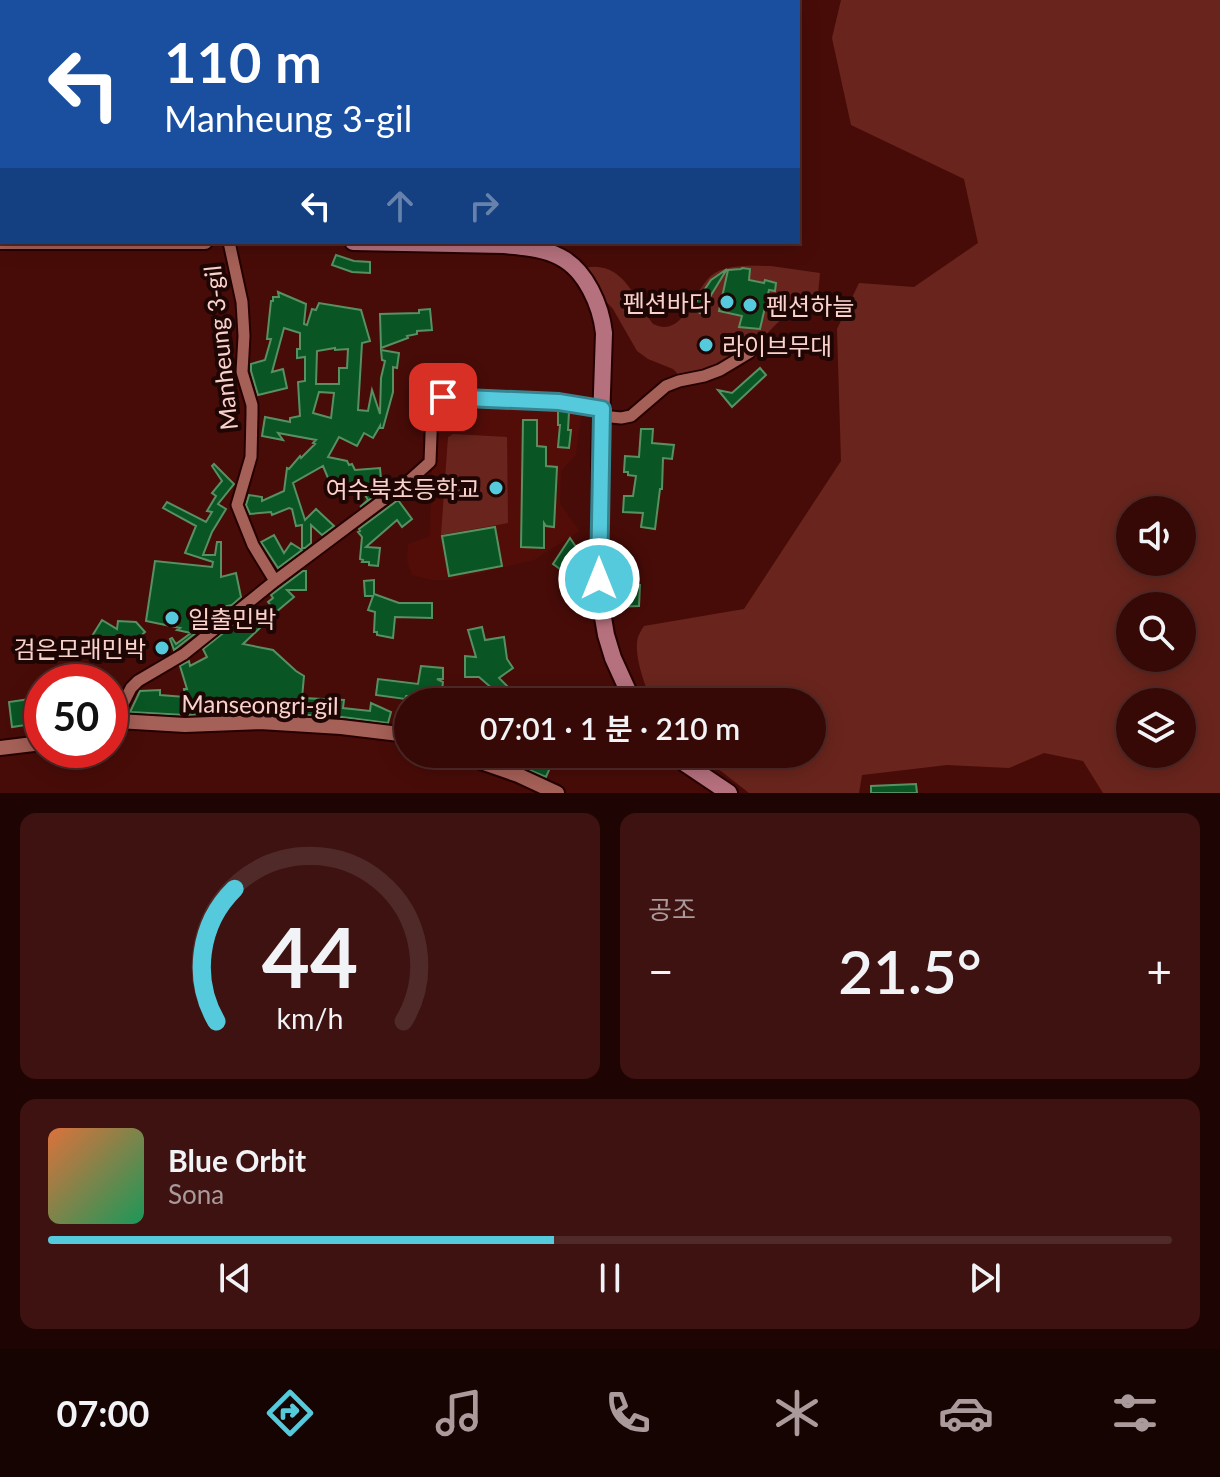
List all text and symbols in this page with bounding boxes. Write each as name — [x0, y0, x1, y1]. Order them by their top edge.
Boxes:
text: 110 m — [164, 28, 322, 95]
icon: left — [32, 32, 136, 136]
text: Manheung 3-gil — [164, 96, 412, 140]
icon: left — [294, 184, 338, 228]
icon: ahead — [378, 184, 422, 228]
icon: right — [462, 184, 506, 228]
street label: Manheung 3-gil — [197, 264, 243, 432]
place label: 펜션바다 — [623, 288, 711, 317]
place label: 펜션하늘 — [766, 291, 854, 320]
marker: 펜션바다 — [718, 293, 736, 311]
marker: 펜션하늘 — [741, 296, 759, 314]
place label: 라이브무대 — [722, 331, 832, 360]
marker: 라이브무대 — [697, 336, 715, 354]
pin — [409, 363, 477, 431]
icon: arrive — [421, 375, 465, 419]
place label: 여수북초등학교 — [325, 474, 480, 503]
marker: 여수북초등학교 — [487, 479, 505, 497]
map controls — [1116, 496, 1196, 768]
button: sound — [1116, 496, 1196, 576]
position arrow — [557, 537, 641, 621]
button: search — [1116, 592, 1196, 672]
place label: 일출민박 — [188, 604, 276, 633]
marker: 일출민박 — [163, 609, 181, 627]
place label: 검은모래민박 — [14, 634, 146, 663]
marker: 검은모래민박 — [153, 639, 171, 657]
speed limit sign: 50 — [24, 664, 128, 768]
street label: Manseongri-gil — [181, 688, 339, 720]
button: layers — [1116, 688, 1196, 768]
text: 07:01 · 1 분 · 210 m — [480, 710, 740, 746]
text: 공조 — [648, 893, 696, 925]
text: 44 — [262, 906, 358, 1006]
text: 21.5° — [838, 935, 982, 1007]
text: − — [648, 945, 674, 997]
text: + — [1146, 945, 1172, 997]
text: km/h — [277, 1001, 343, 1035]
text: Blue Orbit — [168, 1142, 306, 1178]
text: Sona — [168, 1178, 224, 1210]
icon: previous — [213, 1256, 257, 1300]
icon: pause — [588, 1256, 632, 1300]
icon: next — [963, 1256, 1007, 1300]
icon: directions — [262, 1385, 318, 1441]
icon: music — [431, 1385, 487, 1441]
icon: phone — [600, 1385, 656, 1441]
icon: climate — [769, 1385, 825, 1441]
icon: car — [938, 1385, 994, 1441]
icon: filters — [1107, 1385, 1163, 1441]
text: 07:00 — [57, 1391, 149, 1435]

